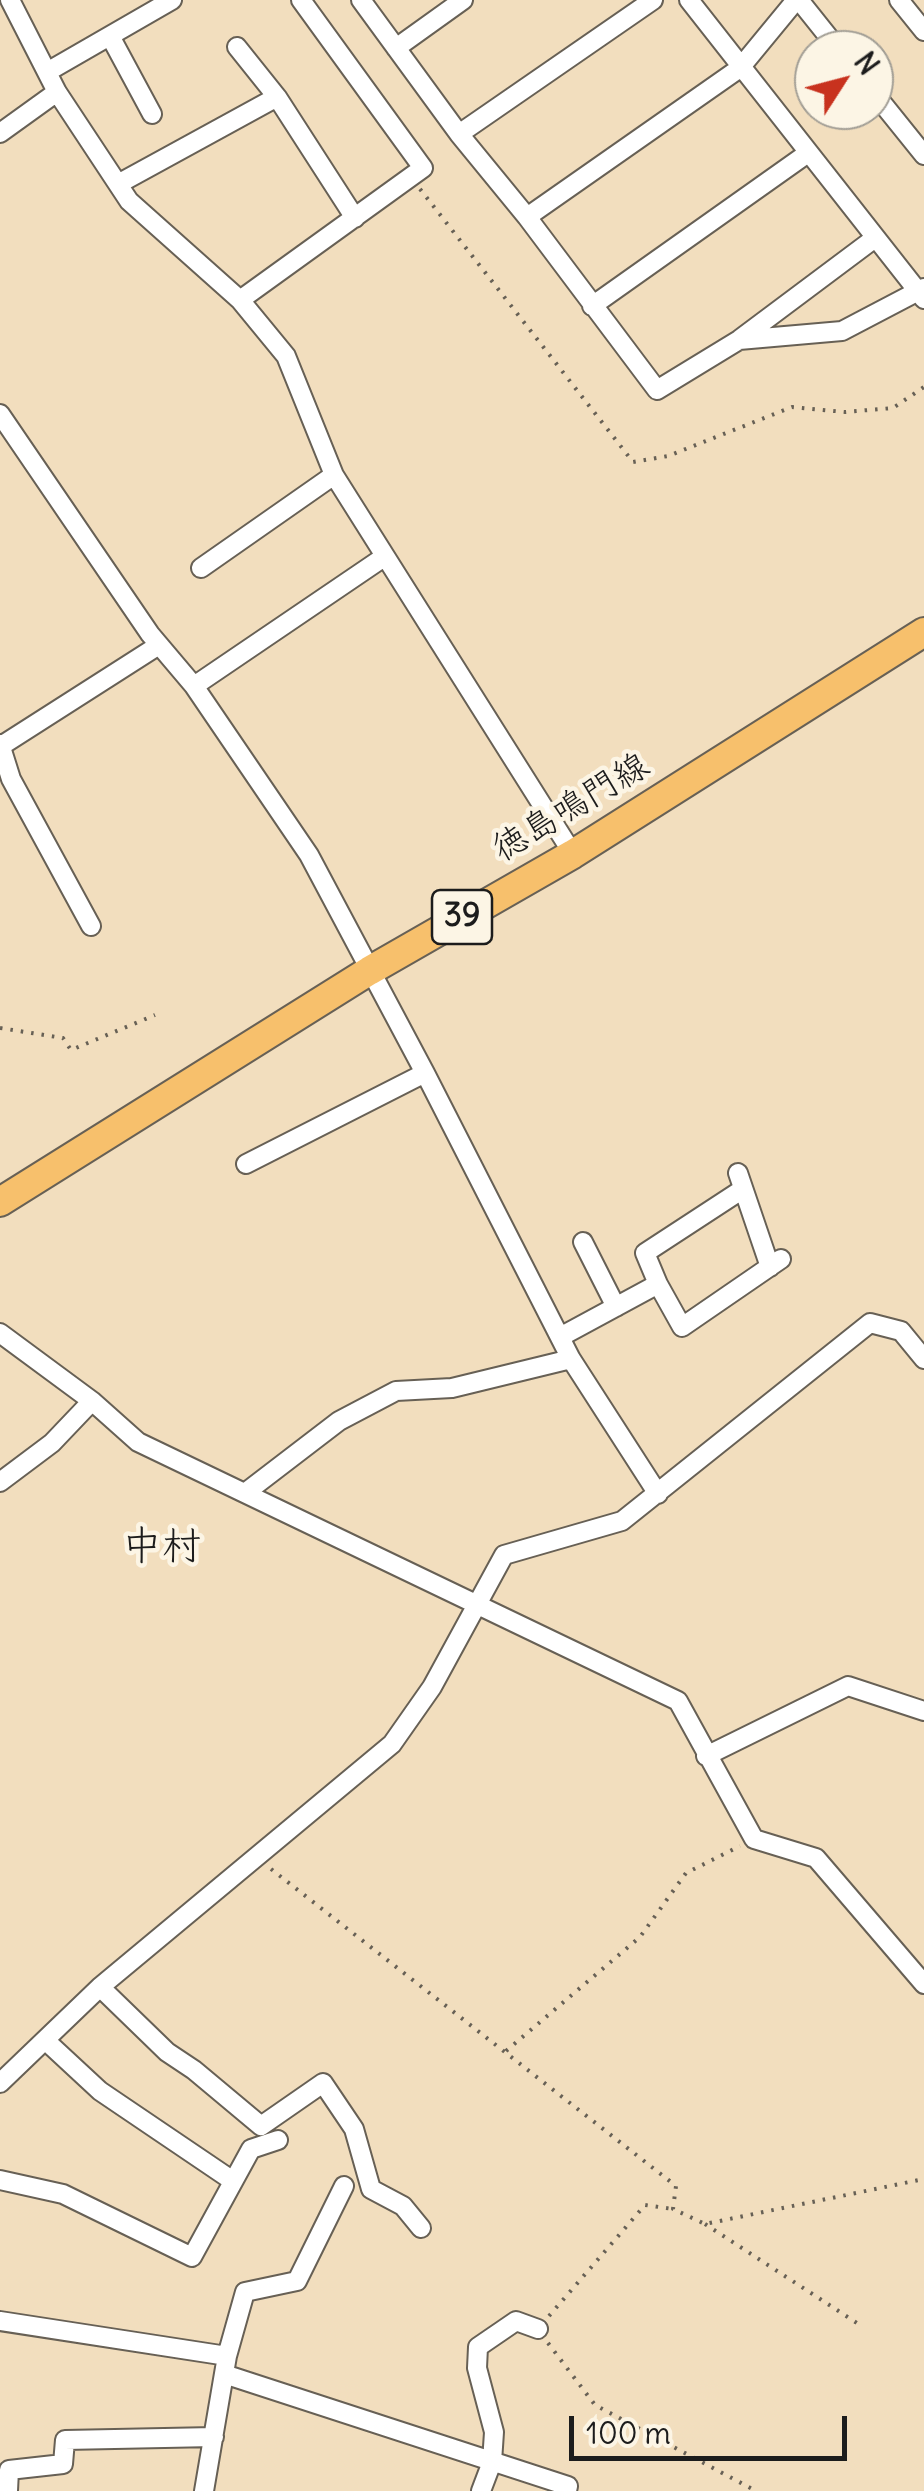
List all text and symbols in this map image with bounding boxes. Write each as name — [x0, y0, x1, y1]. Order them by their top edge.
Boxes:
north arrow — [794, 30, 894, 130]
text: N — [846, 45, 887, 82]
street label: 徳島鳴門線 — [485, 745, 657, 871]
road number: 39 — [432, 890, 492, 944]
district label: 中村 — [122, 1524, 202, 1572]
scale bar — [574, 2396, 852, 2458]
text: 100 m — [586, 2414, 671, 2452]

